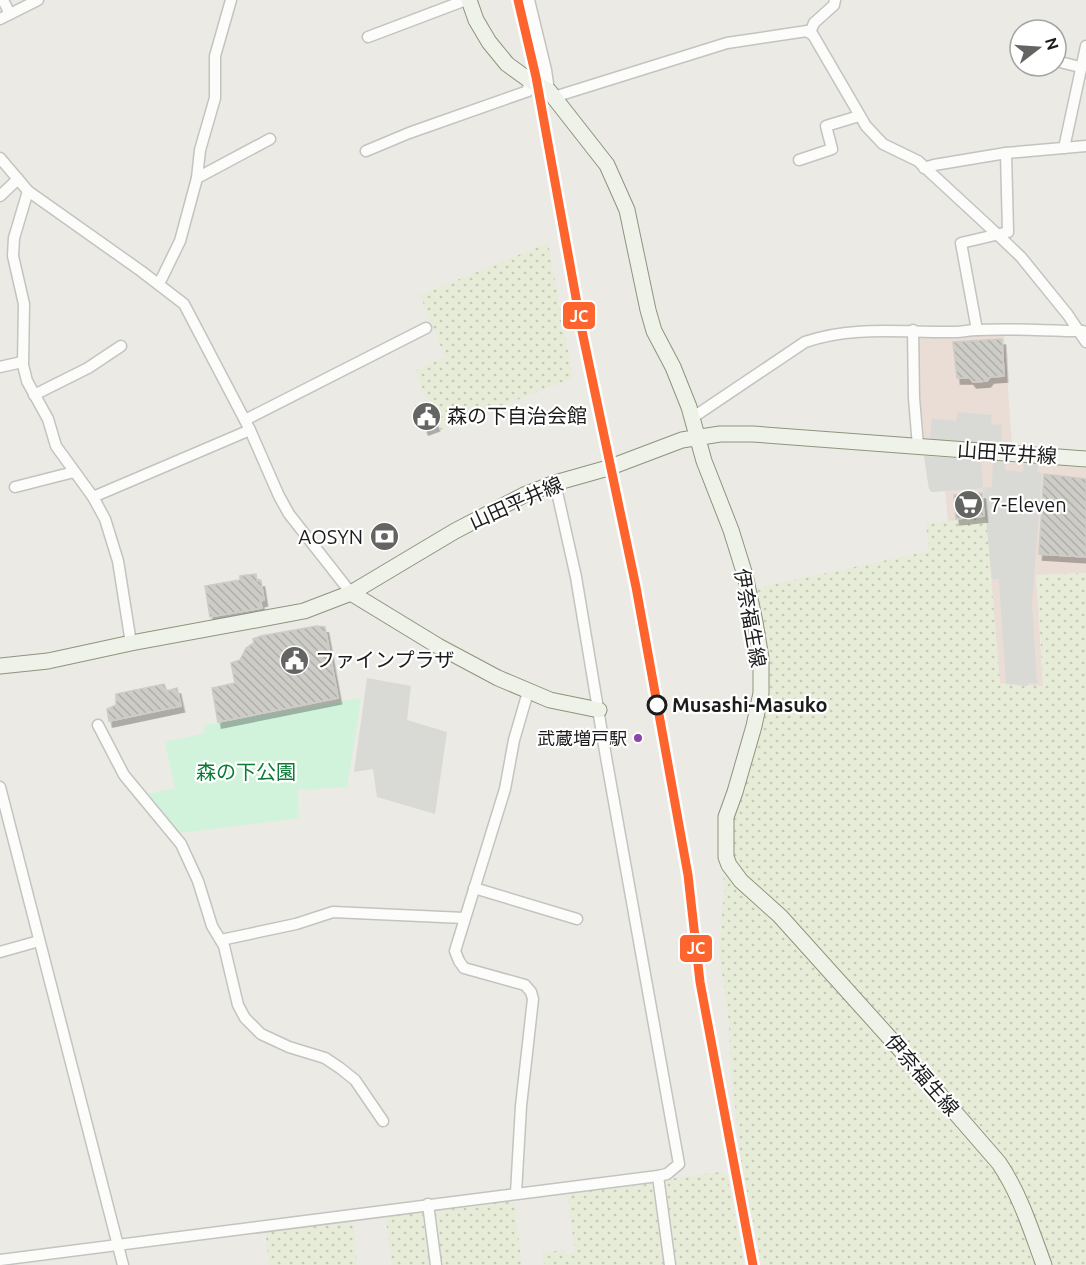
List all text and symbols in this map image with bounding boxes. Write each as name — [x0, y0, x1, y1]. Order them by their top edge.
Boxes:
north arrow — [1008, 18, 1068, 78]
text: N — [1042, 35, 1063, 52]
line badge: JC — [562, 301, 596, 330]
text: JC — [570, 307, 588, 325]
public building icon: 森の下自治会館 — [410, 400, 442, 432]
place label: 森の下自治会館 — [447, 404, 587, 427]
street label: 山田平井線 — [956, 438, 1058, 467]
street label: 山田平井線 — [465, 472, 566, 533]
supermarket icon: 7-Eleven — [953, 489, 985, 521]
place label: 7-Eleven — [990, 493, 1067, 516]
bank icon: AOSYN — [368, 521, 400, 553]
place label: AOSYN — [298, 525, 363, 548]
street label: 伊奈福生線 — [730, 567, 771, 669]
public building icon: ファインプラザ — [278, 644, 310, 676]
place label: ファインプラザ — [315, 648, 454, 671]
place label: Musashi-Masuko — [672, 693, 827, 716]
marker: Musashi-Masuko — [647, 695, 667, 715]
place label: 武蔵増戸駅 — [537, 728, 627, 748]
marker: 武蔵増戸駅 — [632, 732, 644, 744]
park label: 森の下公園 — [196, 760, 296, 783]
line badge: JC — [679, 934, 713, 963]
text: JC — [687, 939, 705, 957]
street label: 伊奈福生線 — [881, 1029, 964, 1120]

